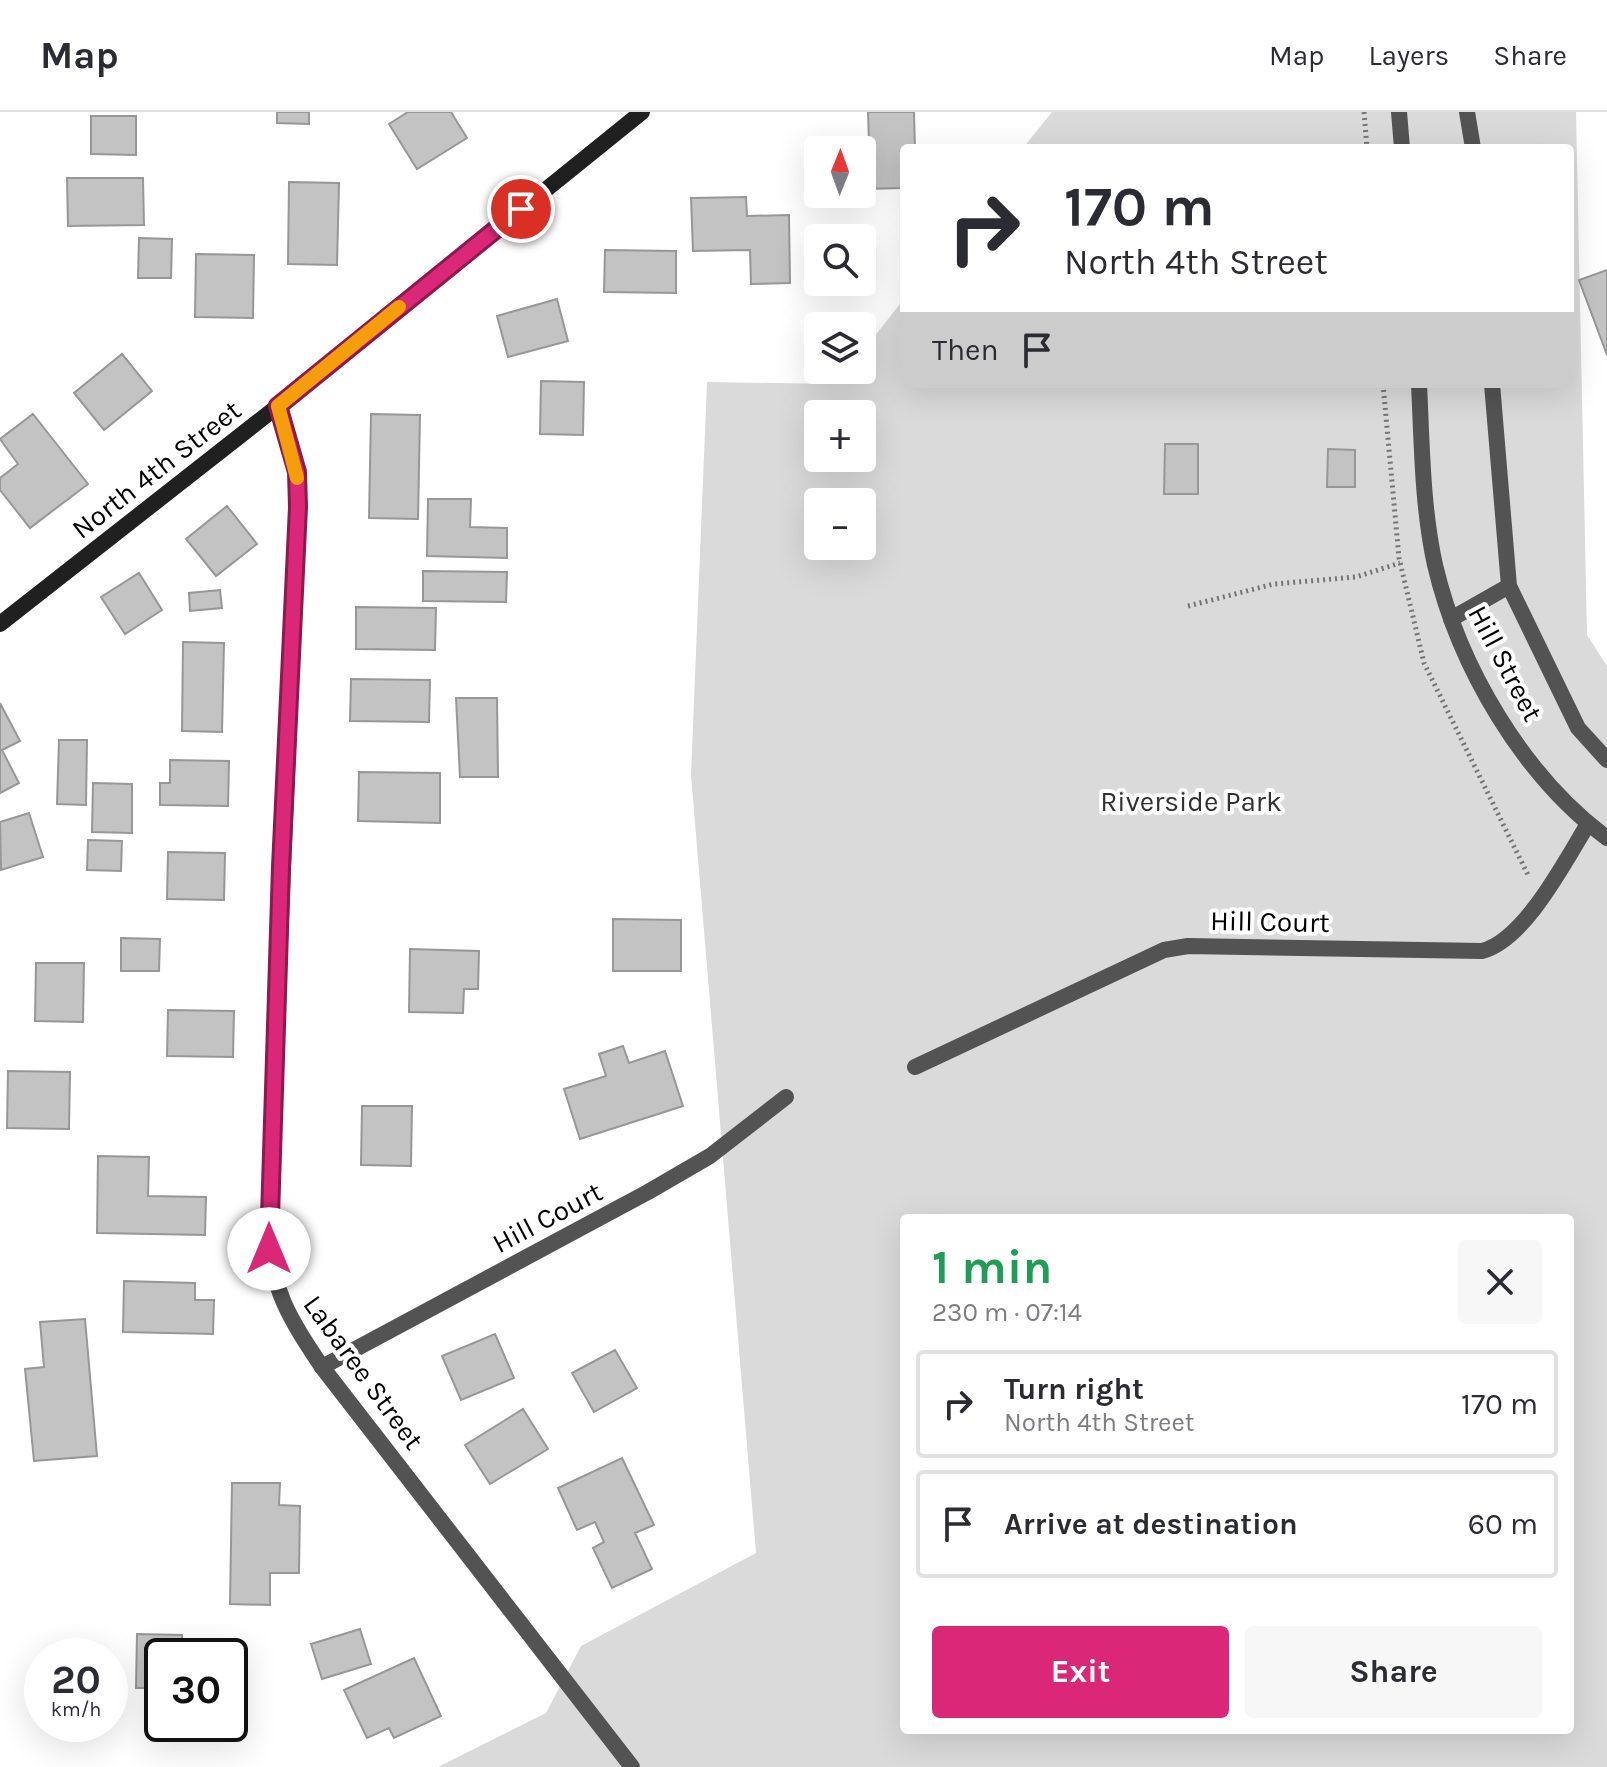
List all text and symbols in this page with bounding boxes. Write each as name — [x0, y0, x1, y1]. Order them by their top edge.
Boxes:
text: Map — [40, 33, 119, 78]
text: Map — [1269, 39, 1324, 72]
text: Layers — [1368, 39, 1449, 72]
text: Share — [1493, 39, 1567, 72]
north arrow — [804, 136, 876, 208]
map controls — [804, 136, 876, 560]
text: 170 m — [1064, 174, 1215, 239]
pin — [487, 175, 555, 243]
icon: right — [932, 176, 1036, 280]
icon: arrive — [499, 187, 543, 231]
button: search — [804, 224, 876, 296]
text: North 4th Street — [1064, 241, 1328, 283]
button: layers — [804, 312, 876, 384]
icon: arrive — [1015, 328, 1059, 372]
text: Then — [932, 332, 999, 368]
street label: North 4th Street — [65, 393, 247, 546]
button: + — [804, 400, 876, 472]
button: − — [804, 488, 876, 560]
street label: Hill Street — [1461, 600, 1550, 727]
park label: Riverside Park — [1100, 785, 1282, 818]
street label: Hill Court — [1210, 904, 1330, 939]
street label: Hill Court — [487, 1175, 608, 1260]
position arrow — [227, 1207, 311, 1291]
text: 1 min — [932, 1239, 1052, 1295]
button: close — [1458, 1240, 1542, 1324]
street label: Labaree Street — [296, 1289, 431, 1456]
text: 230 m · 07:14 — [932, 1297, 1082, 1328]
text: Turn right — [1004, 1371, 1144, 1407]
icon: right — [936, 1382, 980, 1426]
text: 170 m — [1461, 1386, 1538, 1422]
text: North 4th Street — [1004, 1407, 1195, 1438]
icon: arrive — [936, 1502, 980, 1546]
text: Arrive at destination — [1004, 1506, 1298, 1542]
text: 60 m — [1468, 1506, 1538, 1542]
button: Exit — [932, 1626, 1229, 1718]
button: Share — [1245, 1626, 1542, 1718]
speed limit sign: 30 — [144, 1638, 248, 1742]
text: 20 — [51, 1656, 101, 1703]
text: km/h — [51, 1698, 101, 1721]

